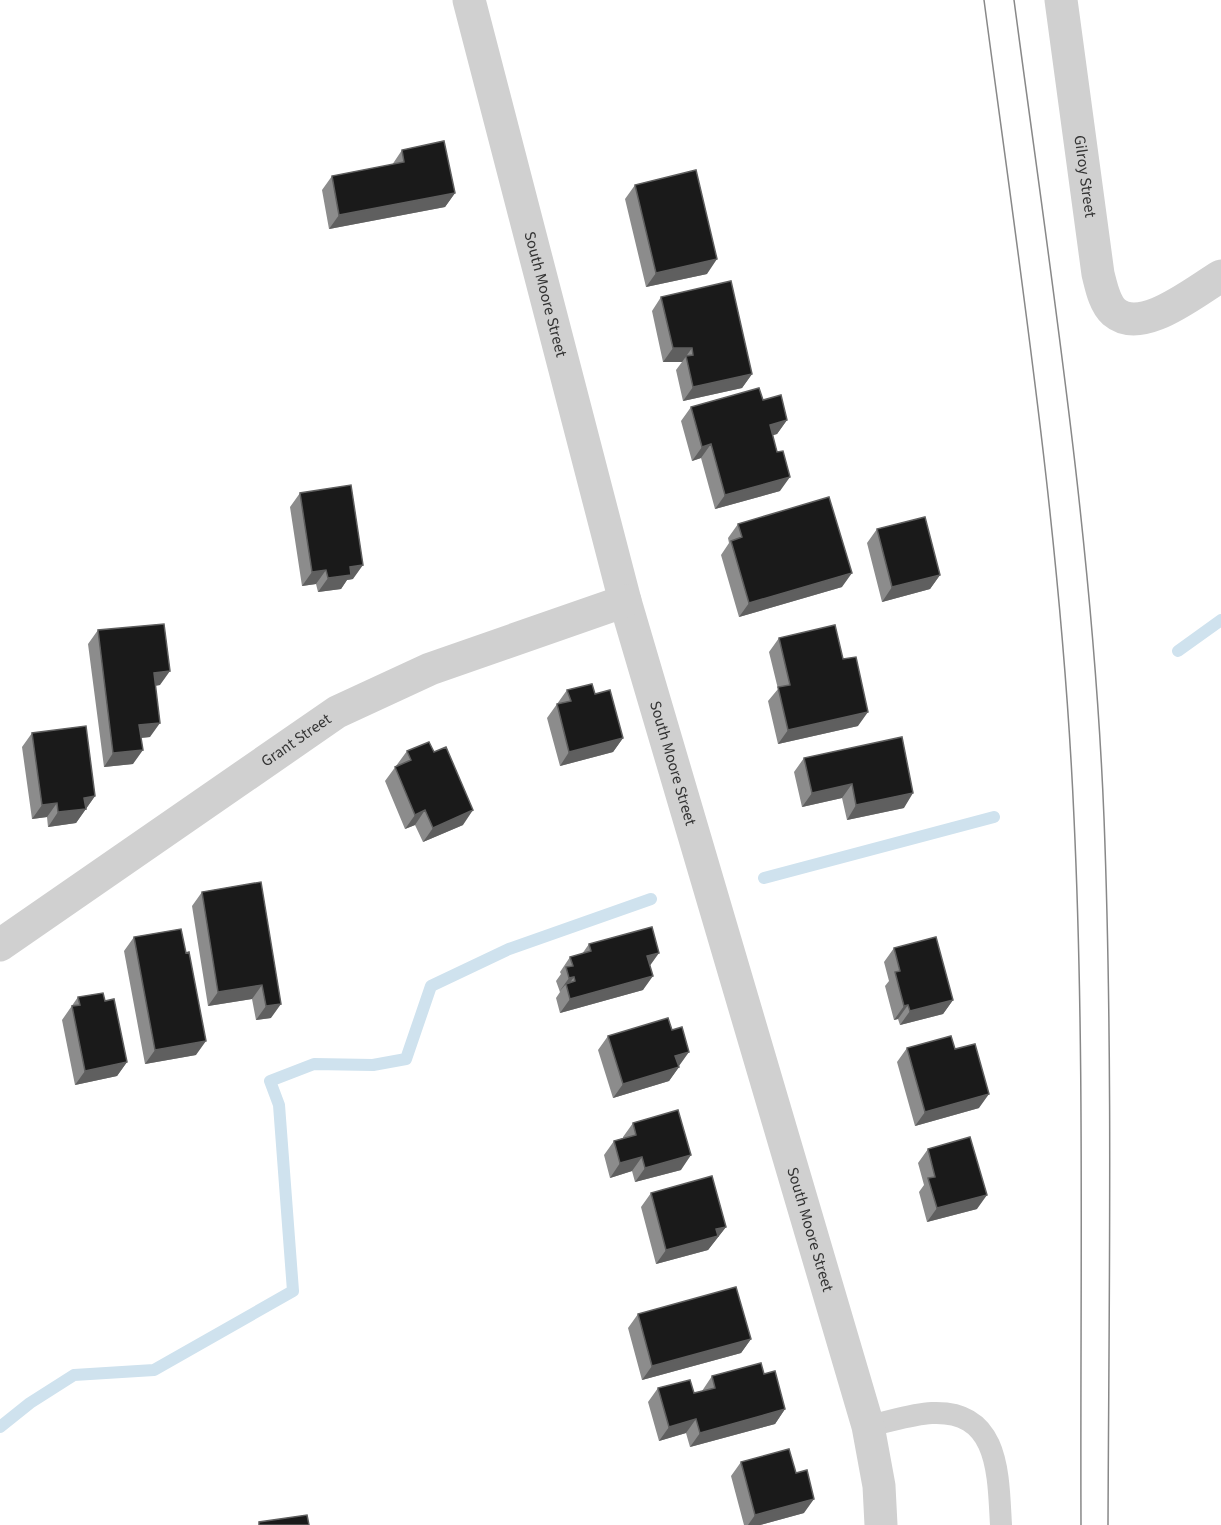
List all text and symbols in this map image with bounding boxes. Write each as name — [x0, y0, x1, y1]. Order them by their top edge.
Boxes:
street label: Gilroy Street — [1068, 134, 1101, 219]
street label: South Moore Street — [519, 229, 572, 360]
street label: South Moore Street — [644, 698, 702, 829]
street label: Grant Street — [257, 708, 336, 772]
street label: South Moore Street — [781, 1164, 839, 1295]

